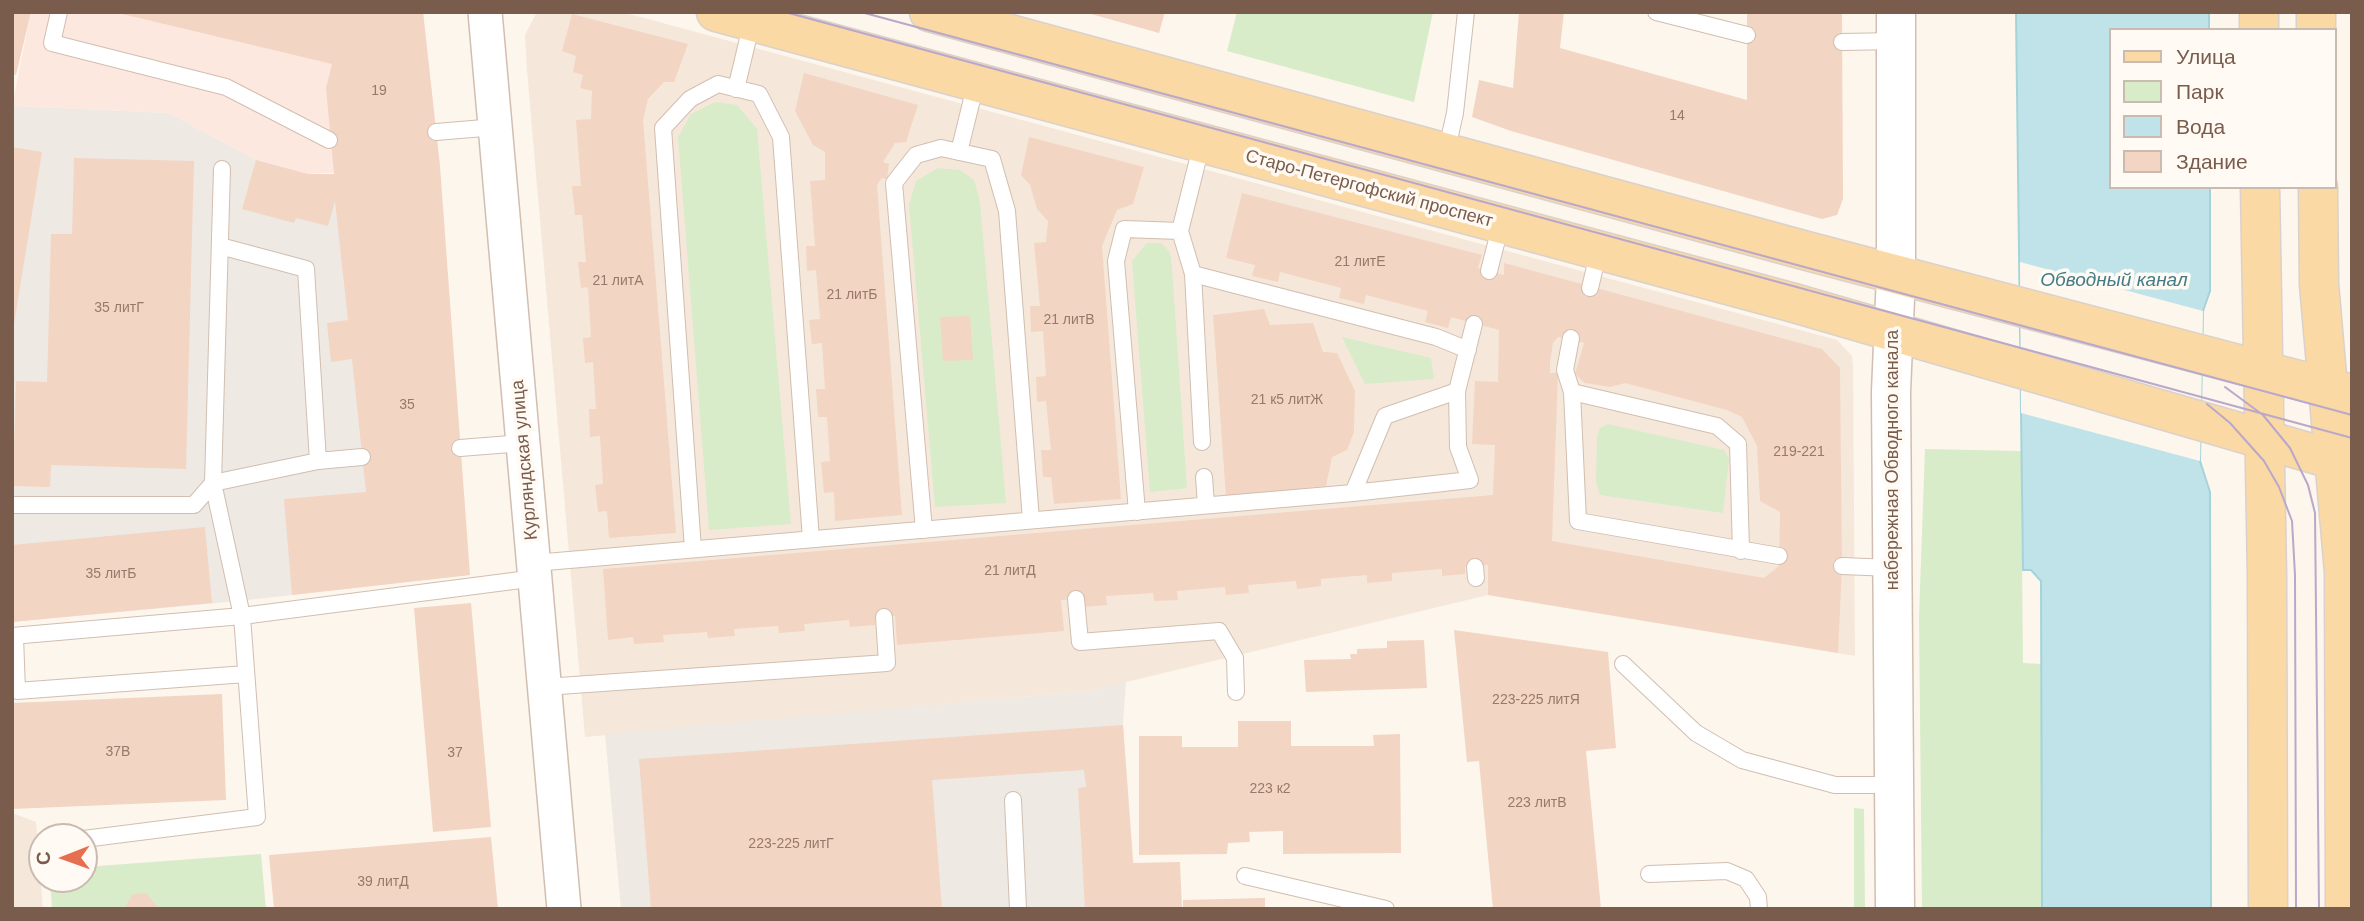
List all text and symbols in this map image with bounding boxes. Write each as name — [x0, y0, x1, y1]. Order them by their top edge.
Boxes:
legend — [2108, 28, 2336, 189]
text: Улица — [2176, 45, 2236, 68]
text: Парк — [2176, 80, 2224, 103]
house number: 19 — [371, 83, 387, 99]
house number: 14 — [1669, 108, 1685, 124]
text: Вода — [2176, 115, 2225, 138]
street label: Старо-Петергофский проспект — [1243, 146, 1495, 232]
text: Здание — [2176, 150, 2248, 173]
house number: 21 литЕ — [1334, 254, 1386, 270]
water label: Обводный канал — [2040, 270, 2188, 292]
house number: 21 литА — [592, 273, 644, 289]
house number: 21 литБ — [826, 287, 878, 303]
house number: 35 литГ — [94, 300, 144, 316]
house number: 21 литВ — [1043, 312, 1095, 328]
street label: набережная Обводного канала — [1882, 330, 1904, 590]
street label: Курляндская улица — [507, 379, 543, 541]
house number: 21 к5 литЖ — [1251, 392, 1323, 408]
house number: 35 — [399, 397, 415, 413]
house number: 219-221 — [1773, 444, 1825, 460]
house number: 21 литД — [984, 563, 1036, 579]
house number: 35 литБ — [85, 566, 137, 582]
house number: 223-225 литЯ — [1492, 692, 1580, 708]
house number: 37В — [106, 744, 130, 760]
house number: 37 — [447, 745, 463, 761]
house number: 223 к2 — [1249, 781, 1291, 797]
house number: 223 литВ — [1508, 795, 1566, 811]
north arrow — [28, 823, 98, 893]
house number: 223-225 литГ — [748, 836, 834, 852]
text: С — [33, 851, 54, 865]
house number: 39 литД — [357, 874, 409, 890]

